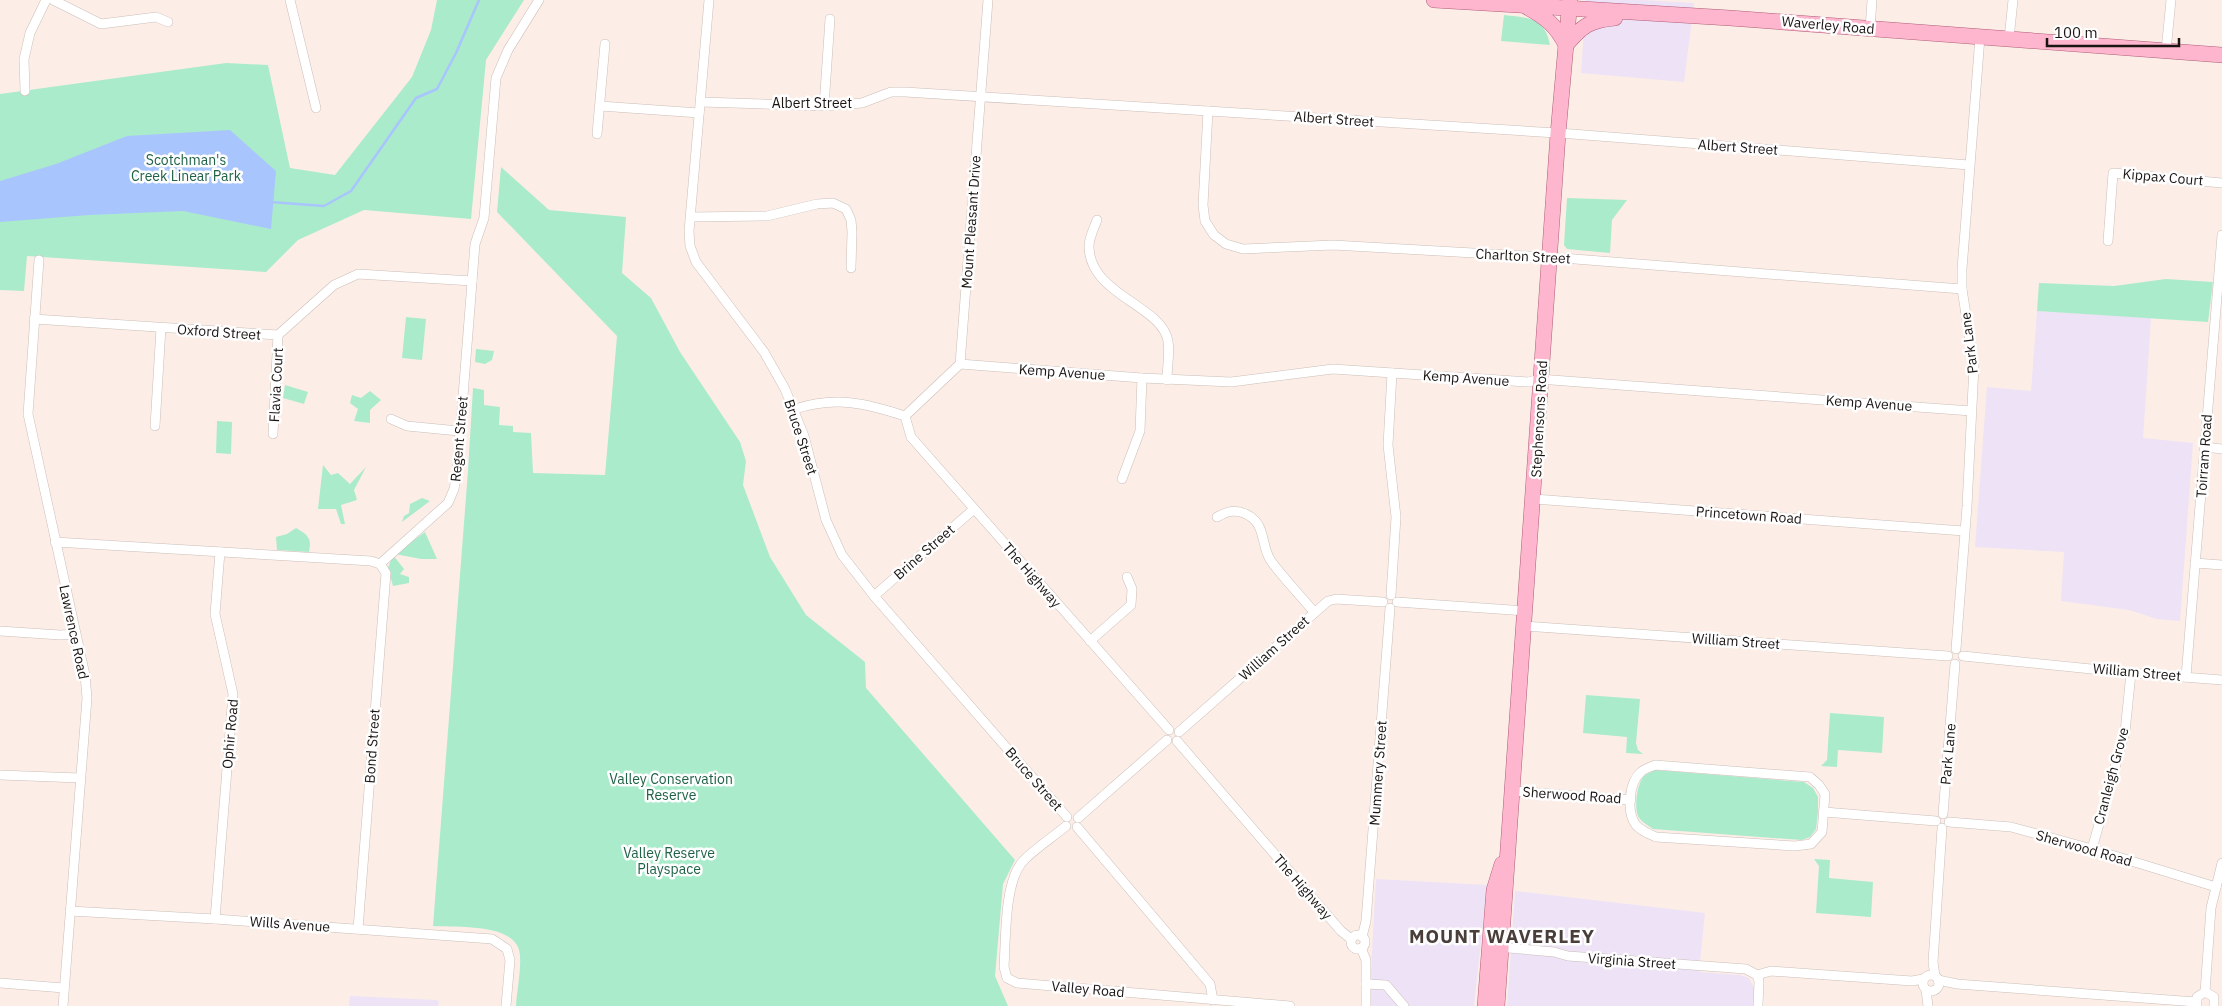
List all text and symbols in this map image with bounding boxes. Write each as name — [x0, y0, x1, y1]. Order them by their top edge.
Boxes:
street label: Waverley Road — [1781, 12, 1875, 38]
scale bar — [2047, 15, 2180, 47]
text: 100 m — [2054, 23, 2098, 42]
street label: Albert Street — [772, 94, 852, 112]
street label: Albert Street — [1293, 107, 1375, 131]
street label: Albert Street — [1697, 135, 1779, 159]
park label: Scotchman's Creek Linear Park — [131, 151, 242, 185]
street label: Mount Pleasant Drive — [957, 154, 985, 289]
street label: Kippax Court — [2122, 165, 2204, 190]
street label: Charlton Street — [1475, 245, 1571, 267]
street label: Park Lane — [1956, 311, 1982, 375]
street label: Oxford Street — [176, 320, 262, 344]
street label: Flavia Court — [265, 347, 287, 423]
street label: Kemp Avenue — [1018, 360, 1106, 384]
street label: Stephensons Road — [1527, 360, 1551, 478]
street label: Kemp Avenue — [1422, 366, 1510, 390]
street label: Kemp Avenue — [1825, 391, 1913, 415]
street label: Regent Street — [446, 395, 472, 483]
street label: Bruce Street — [780, 397, 822, 477]
street label: Toirram Road — [2192, 414, 2216, 498]
street label: Princetown Road — [1695, 502, 1803, 528]
street label: Brine Street — [890, 521, 958, 583]
street label: The Highway — [999, 539, 1065, 611]
street label: Lawrence Road — [55, 583, 93, 681]
street label: William Street — [1235, 612, 1313, 684]
street label: William Street — [1691, 629, 1781, 653]
street label: William Street — [2092, 659, 2182, 685]
street label: Ophir Road — [218, 698, 242, 770]
street label: Bond Street — [360, 708, 384, 784]
street label: Mummery Street — [1365, 720, 1391, 826]
street label: Park Lane — [1936, 722, 1960, 786]
street label: Cranleigh Grove — [2089, 725, 2133, 827]
street label: Bruce Street — [1001, 743, 1067, 815]
park label: Valley Conservation Reserve — [609, 770, 733, 804]
street label: Sherwood Road — [1522, 783, 1622, 807]
street label: Sherwood Road — [2034, 826, 2134, 870]
park label: Valley Reserve Playspace — [623, 844, 715, 878]
street label: The Highway — [1270, 851, 1336, 923]
street label: Wills Avenue — [249, 912, 331, 936]
district label: MOUNT WAVERLEY — [1409, 924, 1595, 948]
street label: Virginia Street — [1587, 949, 1677, 973]
street label: Valley Road — [1051, 977, 1125, 1001]

